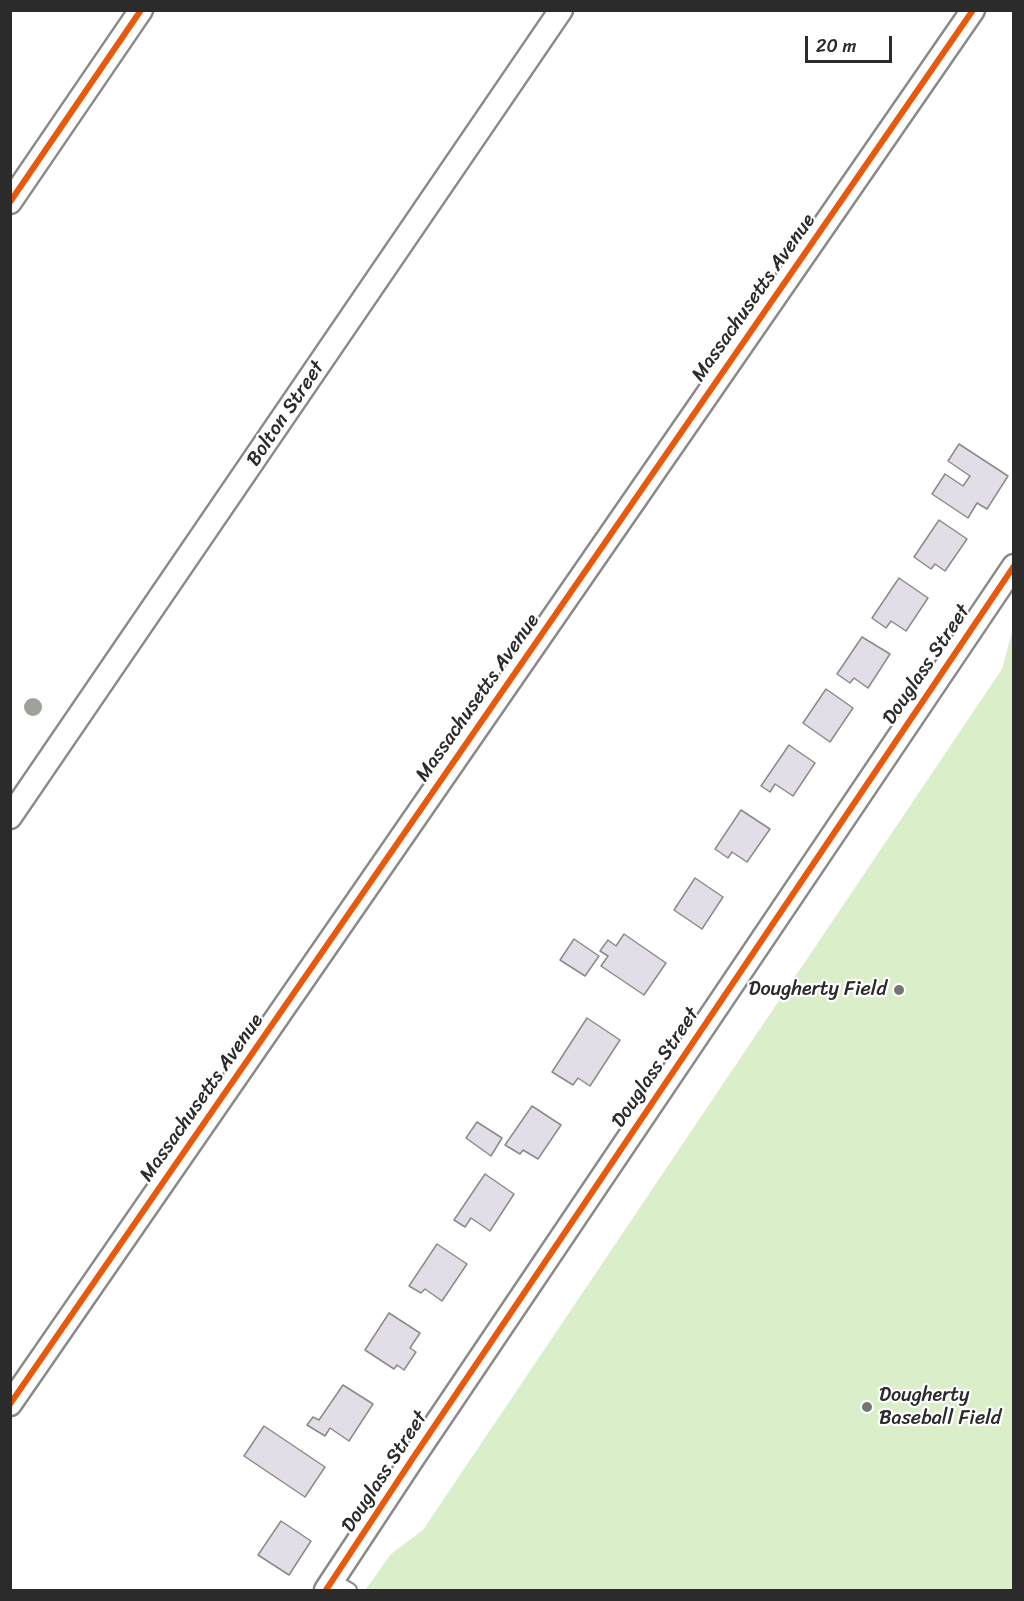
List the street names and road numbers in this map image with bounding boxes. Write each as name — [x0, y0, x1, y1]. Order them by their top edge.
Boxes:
street label: Massachusetts Avenue — [687, 210, 821, 386]
street label: Bolton Street — [242, 357, 330, 471]
street label: Douglass Street — [878, 601, 976, 729]
street label: Massachusetts Avenue — [411, 610, 545, 786]
street label: Douglass Street — [607, 1004, 705, 1132]
street label: Massachusetts Avenue — [135, 1010, 269, 1186]
street label: Douglass Street — [337, 1407, 433, 1537]

